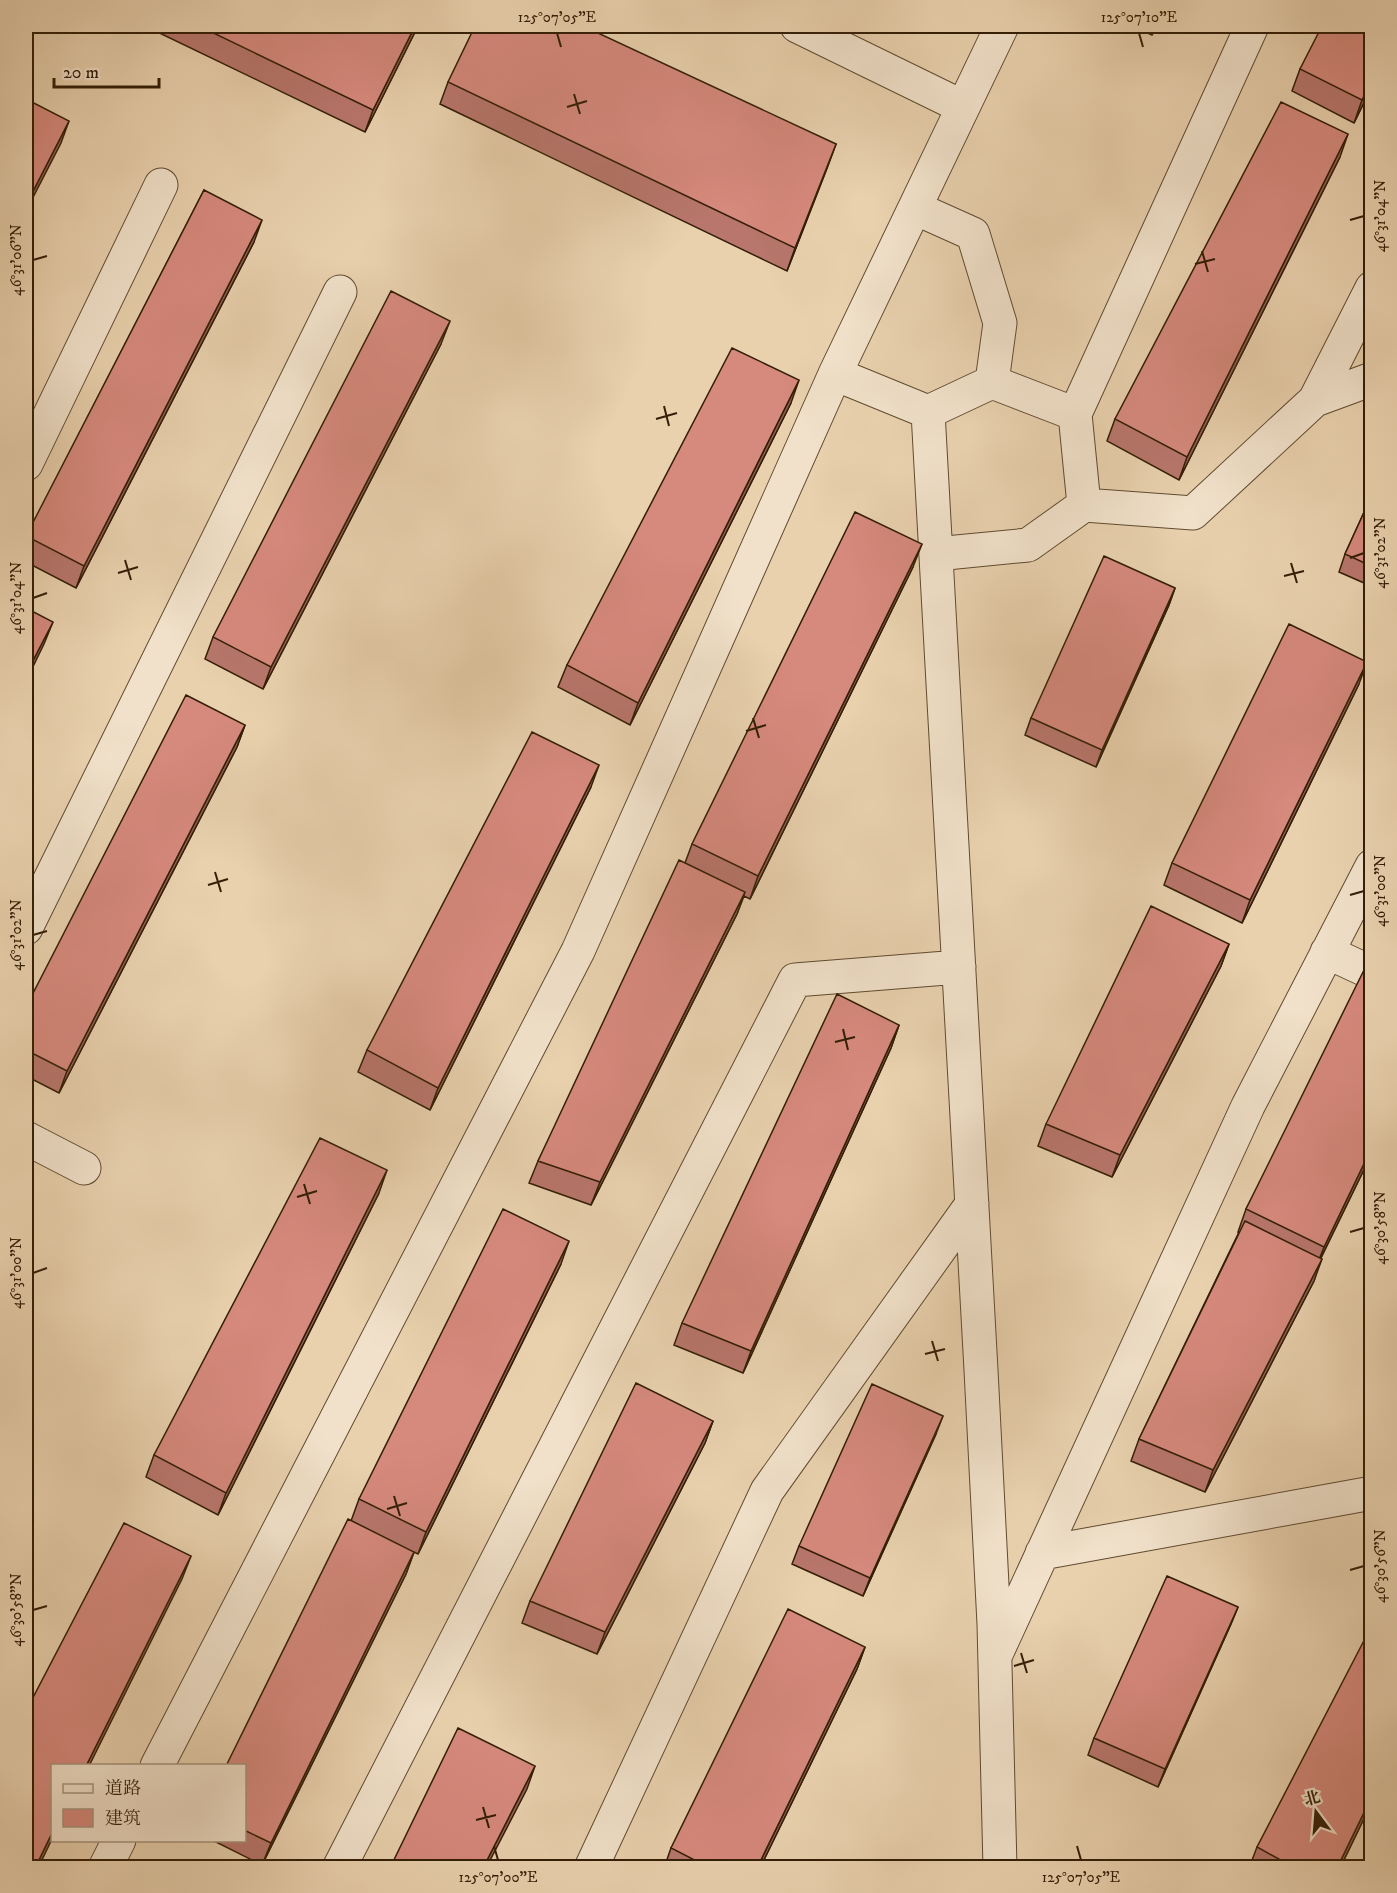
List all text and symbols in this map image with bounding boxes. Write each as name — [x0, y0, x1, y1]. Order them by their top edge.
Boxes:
text: 125°07'05"E — [518, 8, 597, 27]
text: 125°07'10"E — [1101, 8, 1178, 27]
scale bar — [54, 51, 159, 89]
text: 20 m — [63, 62, 99, 84]
text: 46°31'04"N — [1371, 180, 1390, 252]
text: 46°31'06"N — [7, 224, 26, 296]
text: 46°31'02"N — [1371, 517, 1390, 589]
text: 46°31'04"N — [7, 562, 26, 634]
text: 46°31'00"N — [1371, 855, 1390, 927]
text: 46°31'02"N — [7, 899, 26, 971]
text: 46°30'58"N — [1371, 1191, 1390, 1265]
text: 46°31'00"N — [7, 1237, 26, 1309]
text: 46°30'56"N — [1371, 1529, 1390, 1603]
text: 46°30'58"N — [7, 1573, 26, 1647]
legend — [51, 1764, 246, 1842]
text: 道路 — [105, 1778, 141, 1800]
north arrow — [1286, 1782, 1346, 1842]
text: 北 — [1302, 1787, 1323, 1810]
text: 建筑 — [105, 1808, 141, 1830]
text: 125°07'00"E — [458, 1868, 538, 1887]
text: 125°07'05"E — [1042, 1868, 1121, 1887]

